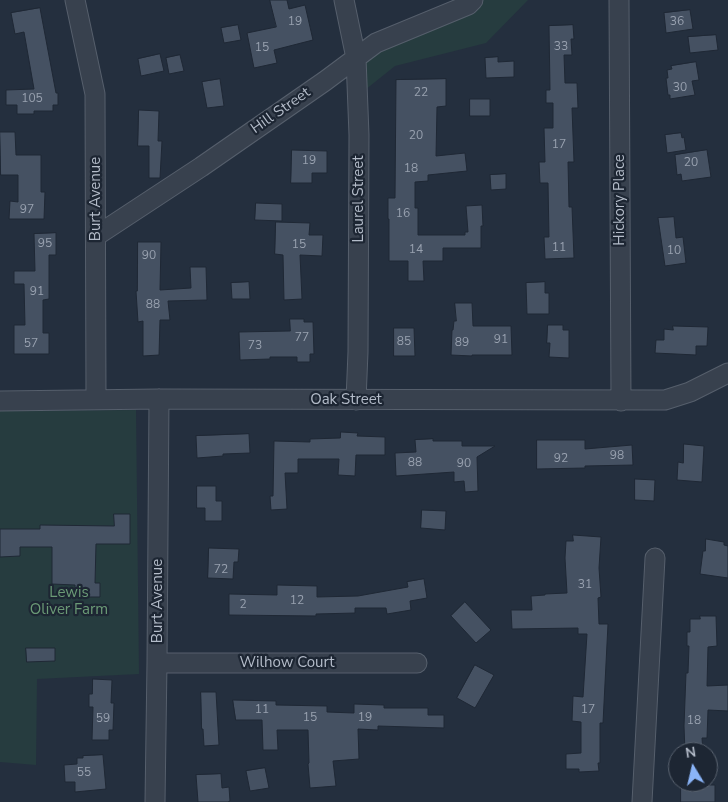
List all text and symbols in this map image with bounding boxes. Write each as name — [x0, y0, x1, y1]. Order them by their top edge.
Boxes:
house number: 19 — [288, 15, 302, 29]
house number: 36 — [670, 15, 684, 29]
house number: 33 — [554, 40, 568, 54]
house number: 15 — [255, 41, 269, 55]
house number: 30 — [673, 81, 687, 95]
street label: Hill Street — [248, 84, 314, 138]
house number: 22 — [414, 86, 428, 100]
house number: 105 — [21, 92, 43, 106]
house number: 20 — [409, 129, 423, 143]
house number: 17 — [552, 138, 566, 152]
house number: 19 — [302, 154, 316, 168]
street label: Hickory Place — [611, 154, 629, 246]
street label: Laurel Street — [350, 156, 368, 242]
house number: 20 — [684, 156, 698, 170]
street label: Burt Avenue — [87, 157, 105, 241]
house number: 18 — [404, 162, 418, 176]
house number: 97 — [20, 203, 34, 217]
house number: 16 — [396, 207, 410, 221]
house number: 95 — [38, 237, 52, 251]
house number: 15 — [292, 238, 306, 252]
house number: 11 — [552, 241, 566, 255]
house number: 14 — [409, 243, 423, 257]
house number: 10 — [667, 244, 681, 258]
house number: 90 — [142, 249, 156, 263]
house number: 91 — [30, 285, 44, 299]
house number: 88 — [146, 298, 160, 312]
house number: 77 — [295, 331, 309, 345]
house number: 91 — [494, 333, 508, 347]
house number: 85 — [397, 335, 411, 349]
house number: 89 — [455, 336, 469, 350]
house number: 57 — [24, 337, 38, 351]
house number: 73 — [248, 339, 262, 353]
street label: Oak Street — [310, 391, 382, 409]
house number: 98 — [610, 449, 624, 463]
house number: 92 — [554, 452, 568, 466]
house number: 88 — [408, 456, 422, 470]
house number: 90 — [457, 457, 471, 471]
street label: Burt Avenue — [149, 559, 167, 643]
house number: 72 — [214, 563, 228, 577]
house number: 31 — [578, 578, 592, 592]
park label: Lewis Oliver Farm — [30, 584, 108, 619]
house number: 12 — [290, 594, 304, 608]
house number: 2 — [239, 598, 247, 612]
street label: Wilhow Court — [240, 654, 334, 672]
house number: 11 — [255, 703, 269, 717]
house number: 17 — [581, 703, 595, 717]
house number: 15 — [303, 711, 317, 725]
house number: 19 — [358, 711, 372, 725]
house number: 59 — [96, 712, 110, 726]
house number: 18 — [687, 714, 701, 728]
north arrow — [668, 742, 718, 792]
text: N — [684, 742, 697, 763]
house number: 55 — [77, 766, 91, 780]

